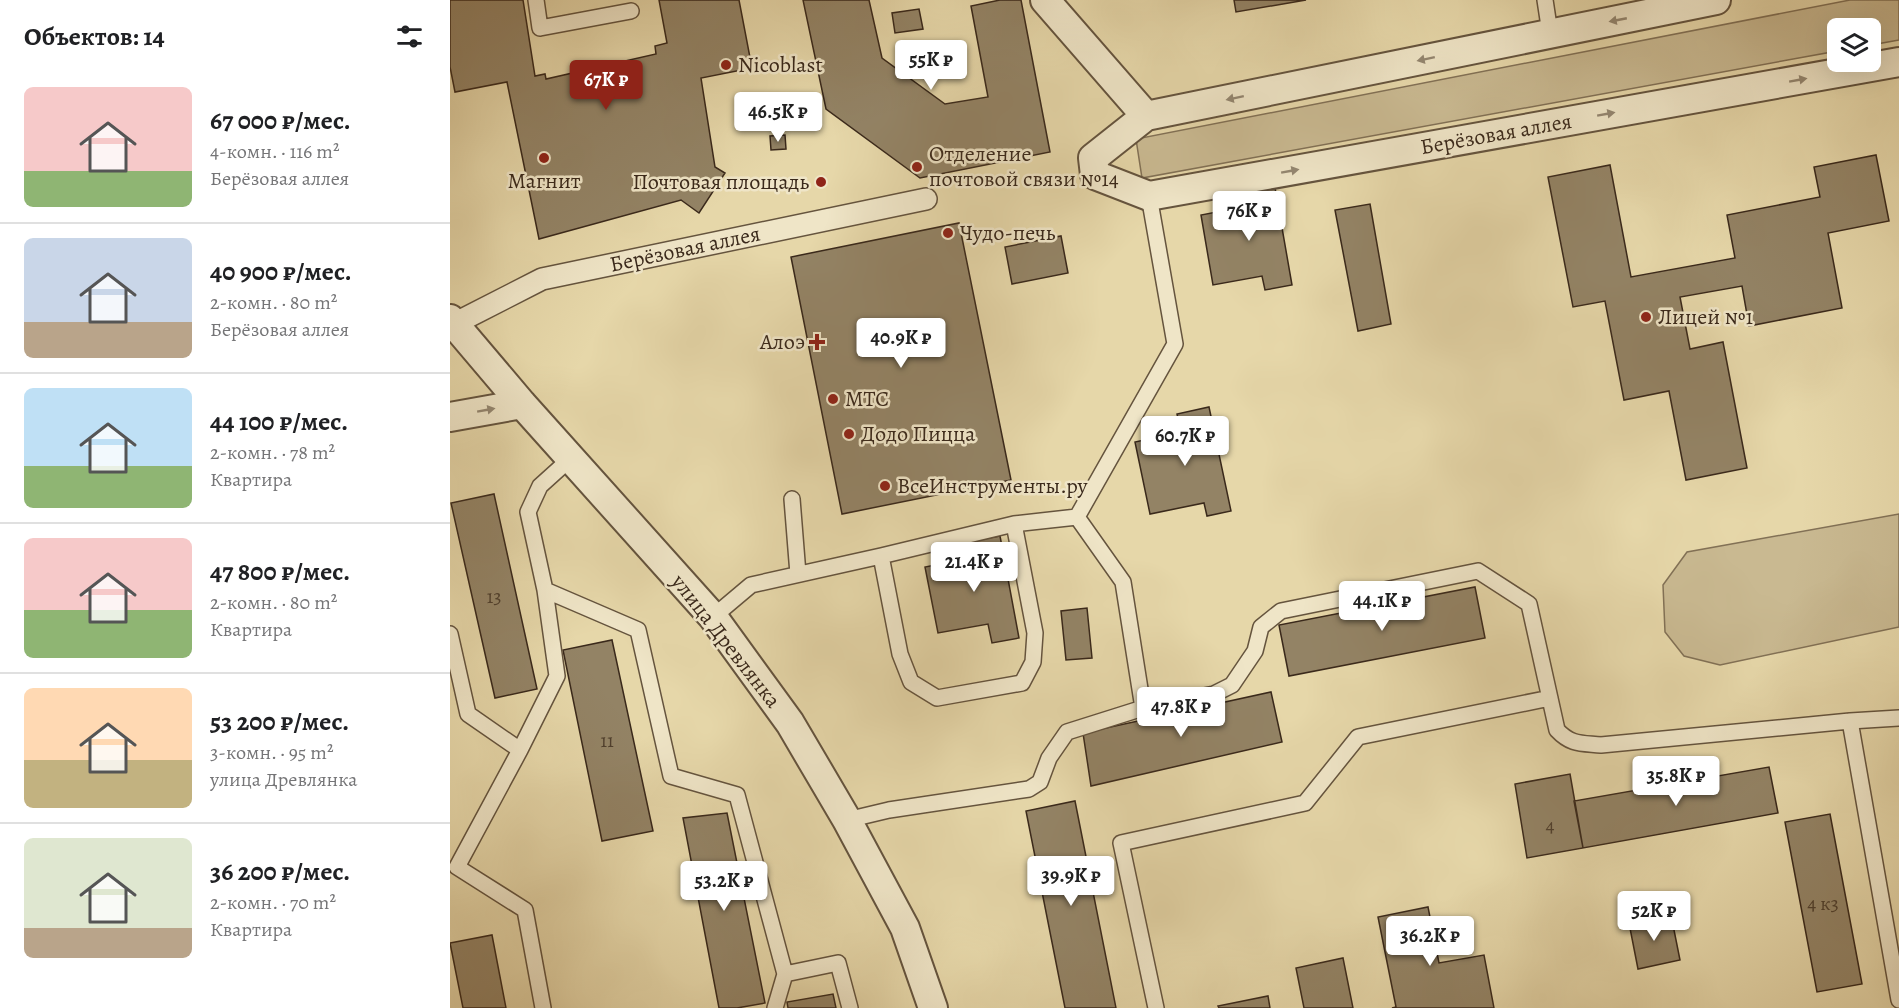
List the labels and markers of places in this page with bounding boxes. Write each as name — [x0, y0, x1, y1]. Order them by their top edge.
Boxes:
pin: 55K ₽ — [889, 40, 973, 91]
place label: Nicoblast — [738, 50, 823, 80]
marker: Nicoblast — [719, 58, 733, 72]
pin: 67K ₽ — [564, 60, 648, 111]
pin: 46.5K ₽ — [723, 92, 833, 143]
place label: Отделение почтовой связи №14 — [929, 139, 1119, 194]
marker: Магнит — [537, 151, 551, 165]
marker: Отделение почтовой связи №14 — [910, 160, 924, 174]
place label: Магнит — [507, 166, 581, 196]
place label: Почтовая площадь — [632, 167, 809, 197]
marker: Почтовая площадь — [814, 175, 828, 189]
pin: 76K ₽ — [1207, 191, 1291, 242]
place label: Чудо-печь — [960, 218, 1056, 248]
marker: Чудо-печь — [941, 226, 955, 240]
place label: Лицей №1 — [1658, 302, 1753, 332]
marker: Лицей №1 — [1639, 310, 1653, 324]
pin: 40.9K ₽ — [846, 318, 956, 369]
place label: Алоэ — [759, 327, 805, 357]
marker: Алоэ — [810, 335, 824, 349]
place label: МТС — [845, 384, 889, 414]
marker: МТС — [826, 392, 840, 406]
pin: 60.7K ₽ — [1130, 416, 1240, 467]
place label: Додо Пицца — [861, 419, 976, 449]
marker: Додо Пицца — [842, 427, 856, 441]
place label: ВсеИнструменты.ру — [897, 471, 1088, 501]
marker: ВсеИнструменты.ру — [878, 479, 892, 493]
pin: 21.4K ₽ — [919, 542, 1029, 593]
pin: 44.1K ₽ — [1327, 581, 1437, 632]
pin: 47.8K ₽ — [1126, 687, 1236, 738]
pin: 35.8K ₽ — [1621, 756, 1731, 807]
pin: 39.9K ₽ — [1016, 856, 1126, 907]
pin: 53.2K ₽ — [669, 861, 779, 912]
pin: 52K ₽ — [1612, 891, 1696, 942]
pin: 36.2K ₽ — [1375, 916, 1485, 967]

